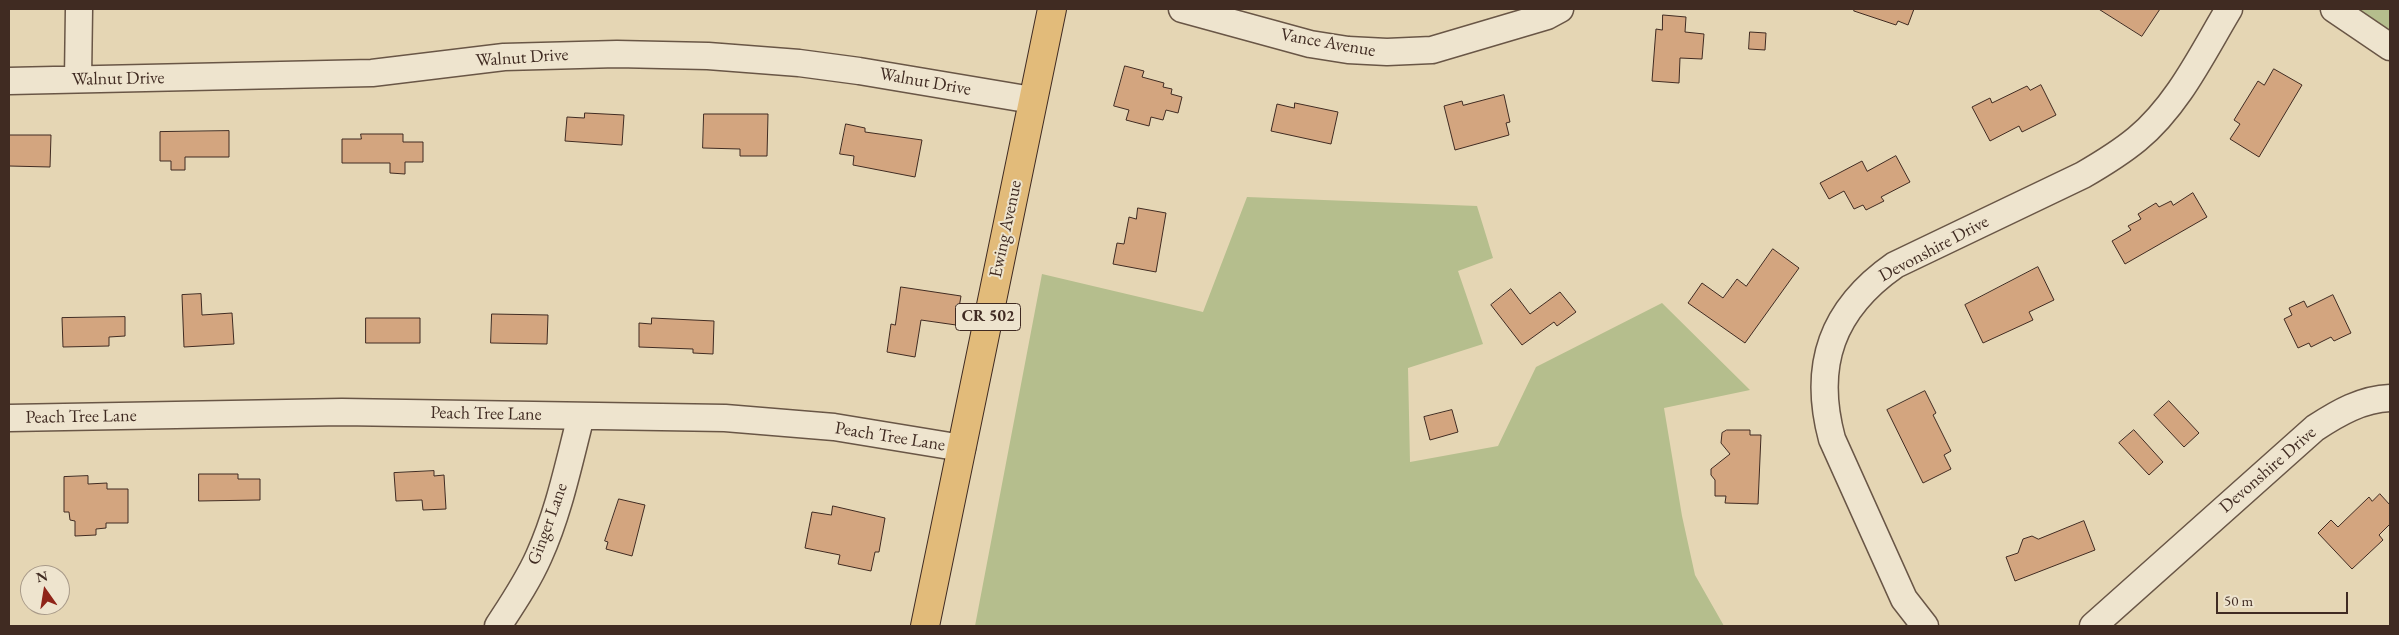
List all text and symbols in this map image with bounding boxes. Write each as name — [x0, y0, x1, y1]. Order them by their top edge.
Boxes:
street label: Vance Avenue — [1279, 24, 1377, 62]
street label: Walnut Drive — [475, 44, 569, 72]
street label: Walnut Drive — [877, 63, 973, 101]
street label: Walnut Drive — [71, 67, 165, 91]
street label: Ewing Avenue — [985, 178, 1027, 280]
street label: Devonshire Drive — [1876, 211, 1992, 287]
road number: CR 502 — [956, 304, 1020, 330]
street label: Peach Tree Lane — [430, 402, 542, 426]
street label: Peach Tree Lane — [25, 405, 137, 429]
street label: Peach Tree Lane — [833, 418, 947, 456]
street label: Devonshire Drive — [2215, 422, 2321, 518]
street label: Ginger Lane — [523, 480, 573, 568]
north arrow — [20, 565, 70, 615]
text: N — [34, 566, 49, 586]
scale bar — [2219, 582, 2352, 614]
text: 50 m — [2224, 591, 2253, 610]

